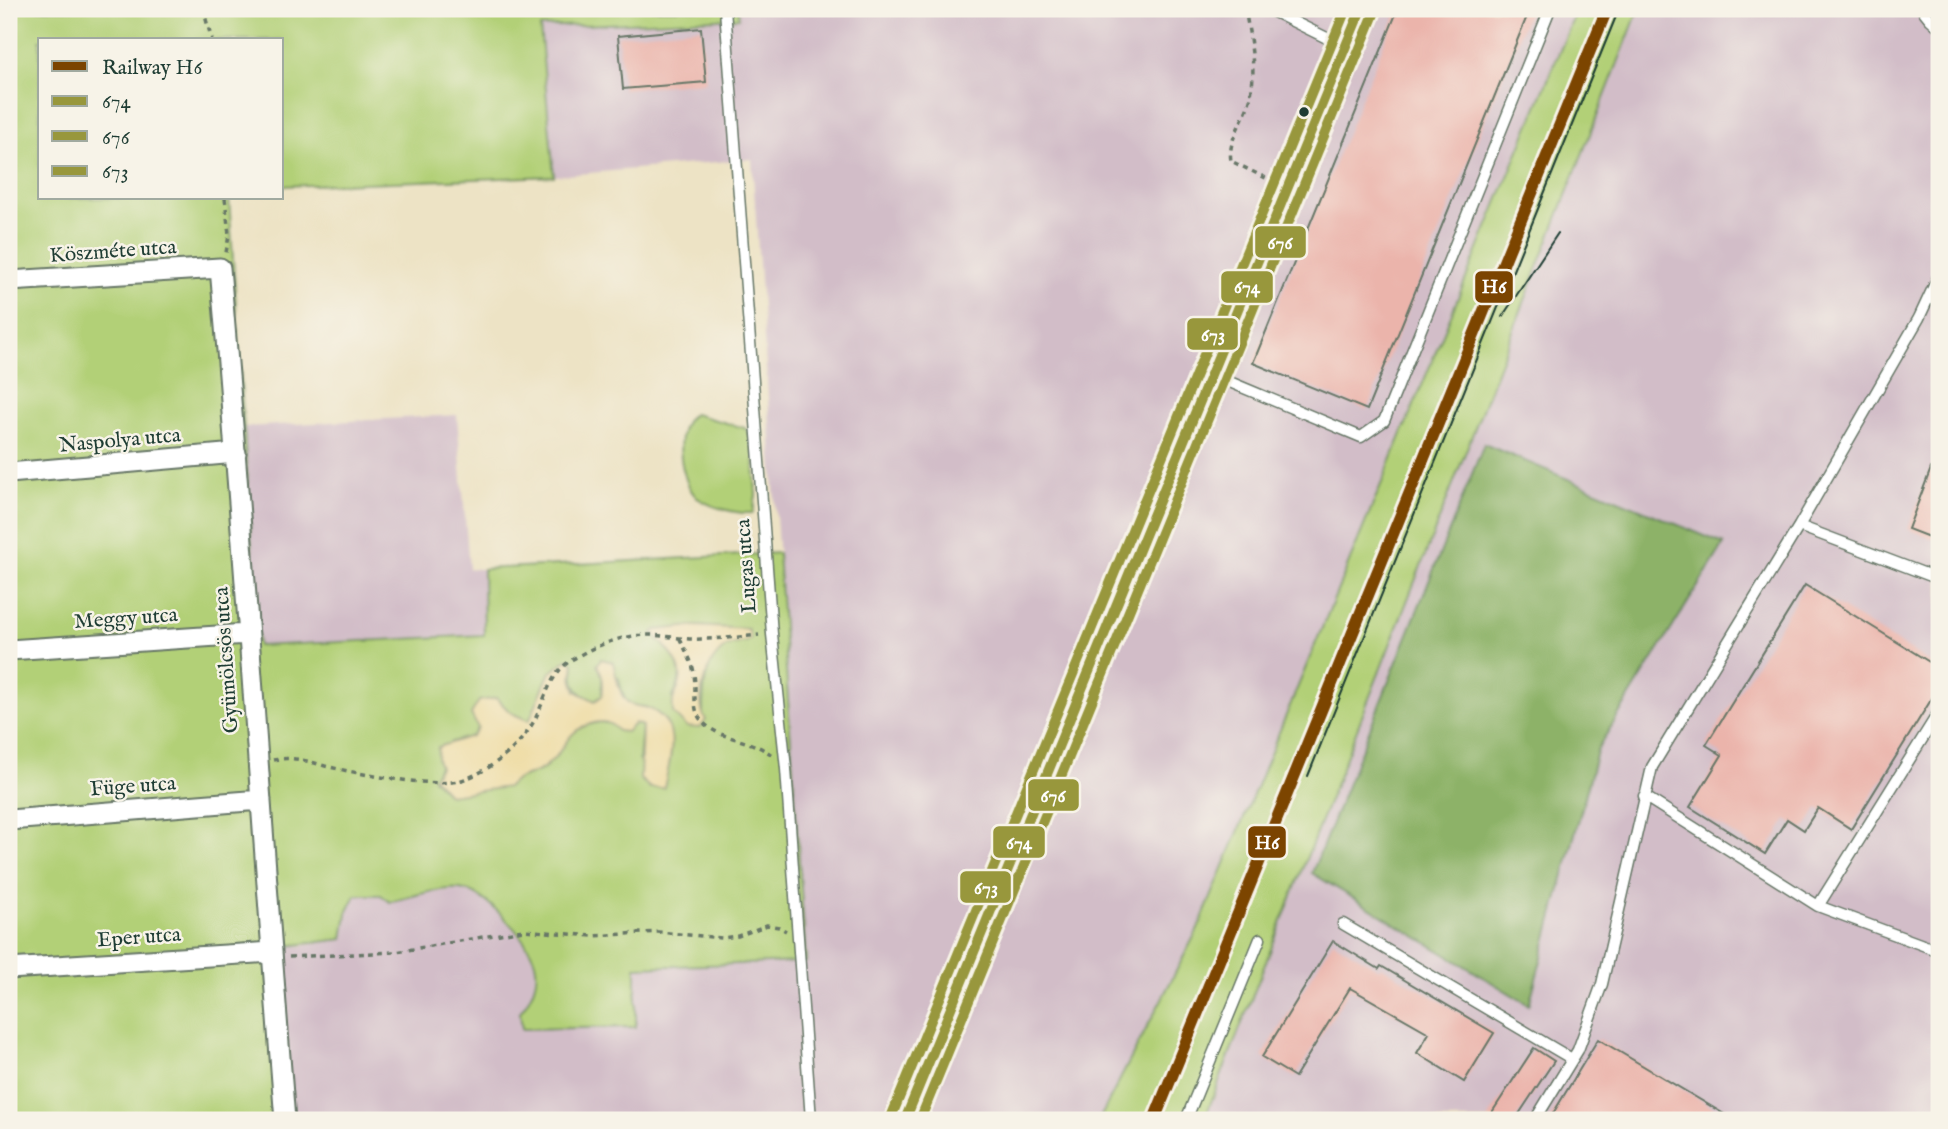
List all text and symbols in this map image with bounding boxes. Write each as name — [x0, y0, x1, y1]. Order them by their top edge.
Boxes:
legend — [38, 38, 284, 200]
text: Railway H6 — [102, 55, 204, 82]
text: 674 — [102, 89, 132, 116]
unlabelled marker — [1297, 105, 1311, 119]
text: 676 — [102, 125, 131, 152]
text: 673 — [102, 159, 129, 186]
line badge: 676 — [1254, 225, 1307, 259]
text: 676 — [1268, 232, 1293, 256]
street label: Köszméte utca — [49, 234, 178, 270]
line badge: 674 — [1220, 270, 1274, 304]
line badge: H6 — [1474, 270, 1514, 304]
text: 674 — [1234, 276, 1261, 300]
text: H6 — [1482, 276, 1507, 300]
line badge: 673 — [1186, 317, 1239, 351]
text: 673 — [1201, 324, 1225, 348]
street label: Naspolya utca — [58, 422, 183, 460]
street label: Lugas utca — [730, 517, 764, 614]
street label: Gyümölcsös utca — [208, 585, 246, 734]
street label: Meggy utca — [73, 602, 180, 636]
street label: Füge utca — [89, 770, 178, 803]
line badge: 676 — [1027, 778, 1080, 812]
text: 676 — [1041, 785, 1066, 809]
line badge: 674 — [992, 825, 1046, 859]
line badge: H6 — [1247, 825, 1287, 859]
text: 674 — [1006, 832, 1033, 856]
text: H6 — [1255, 832, 1280, 856]
line badge: 673 — [959, 870, 1012, 904]
text: 673 — [974, 877, 998, 901]
street label: Eper utca — [96, 922, 183, 954]

